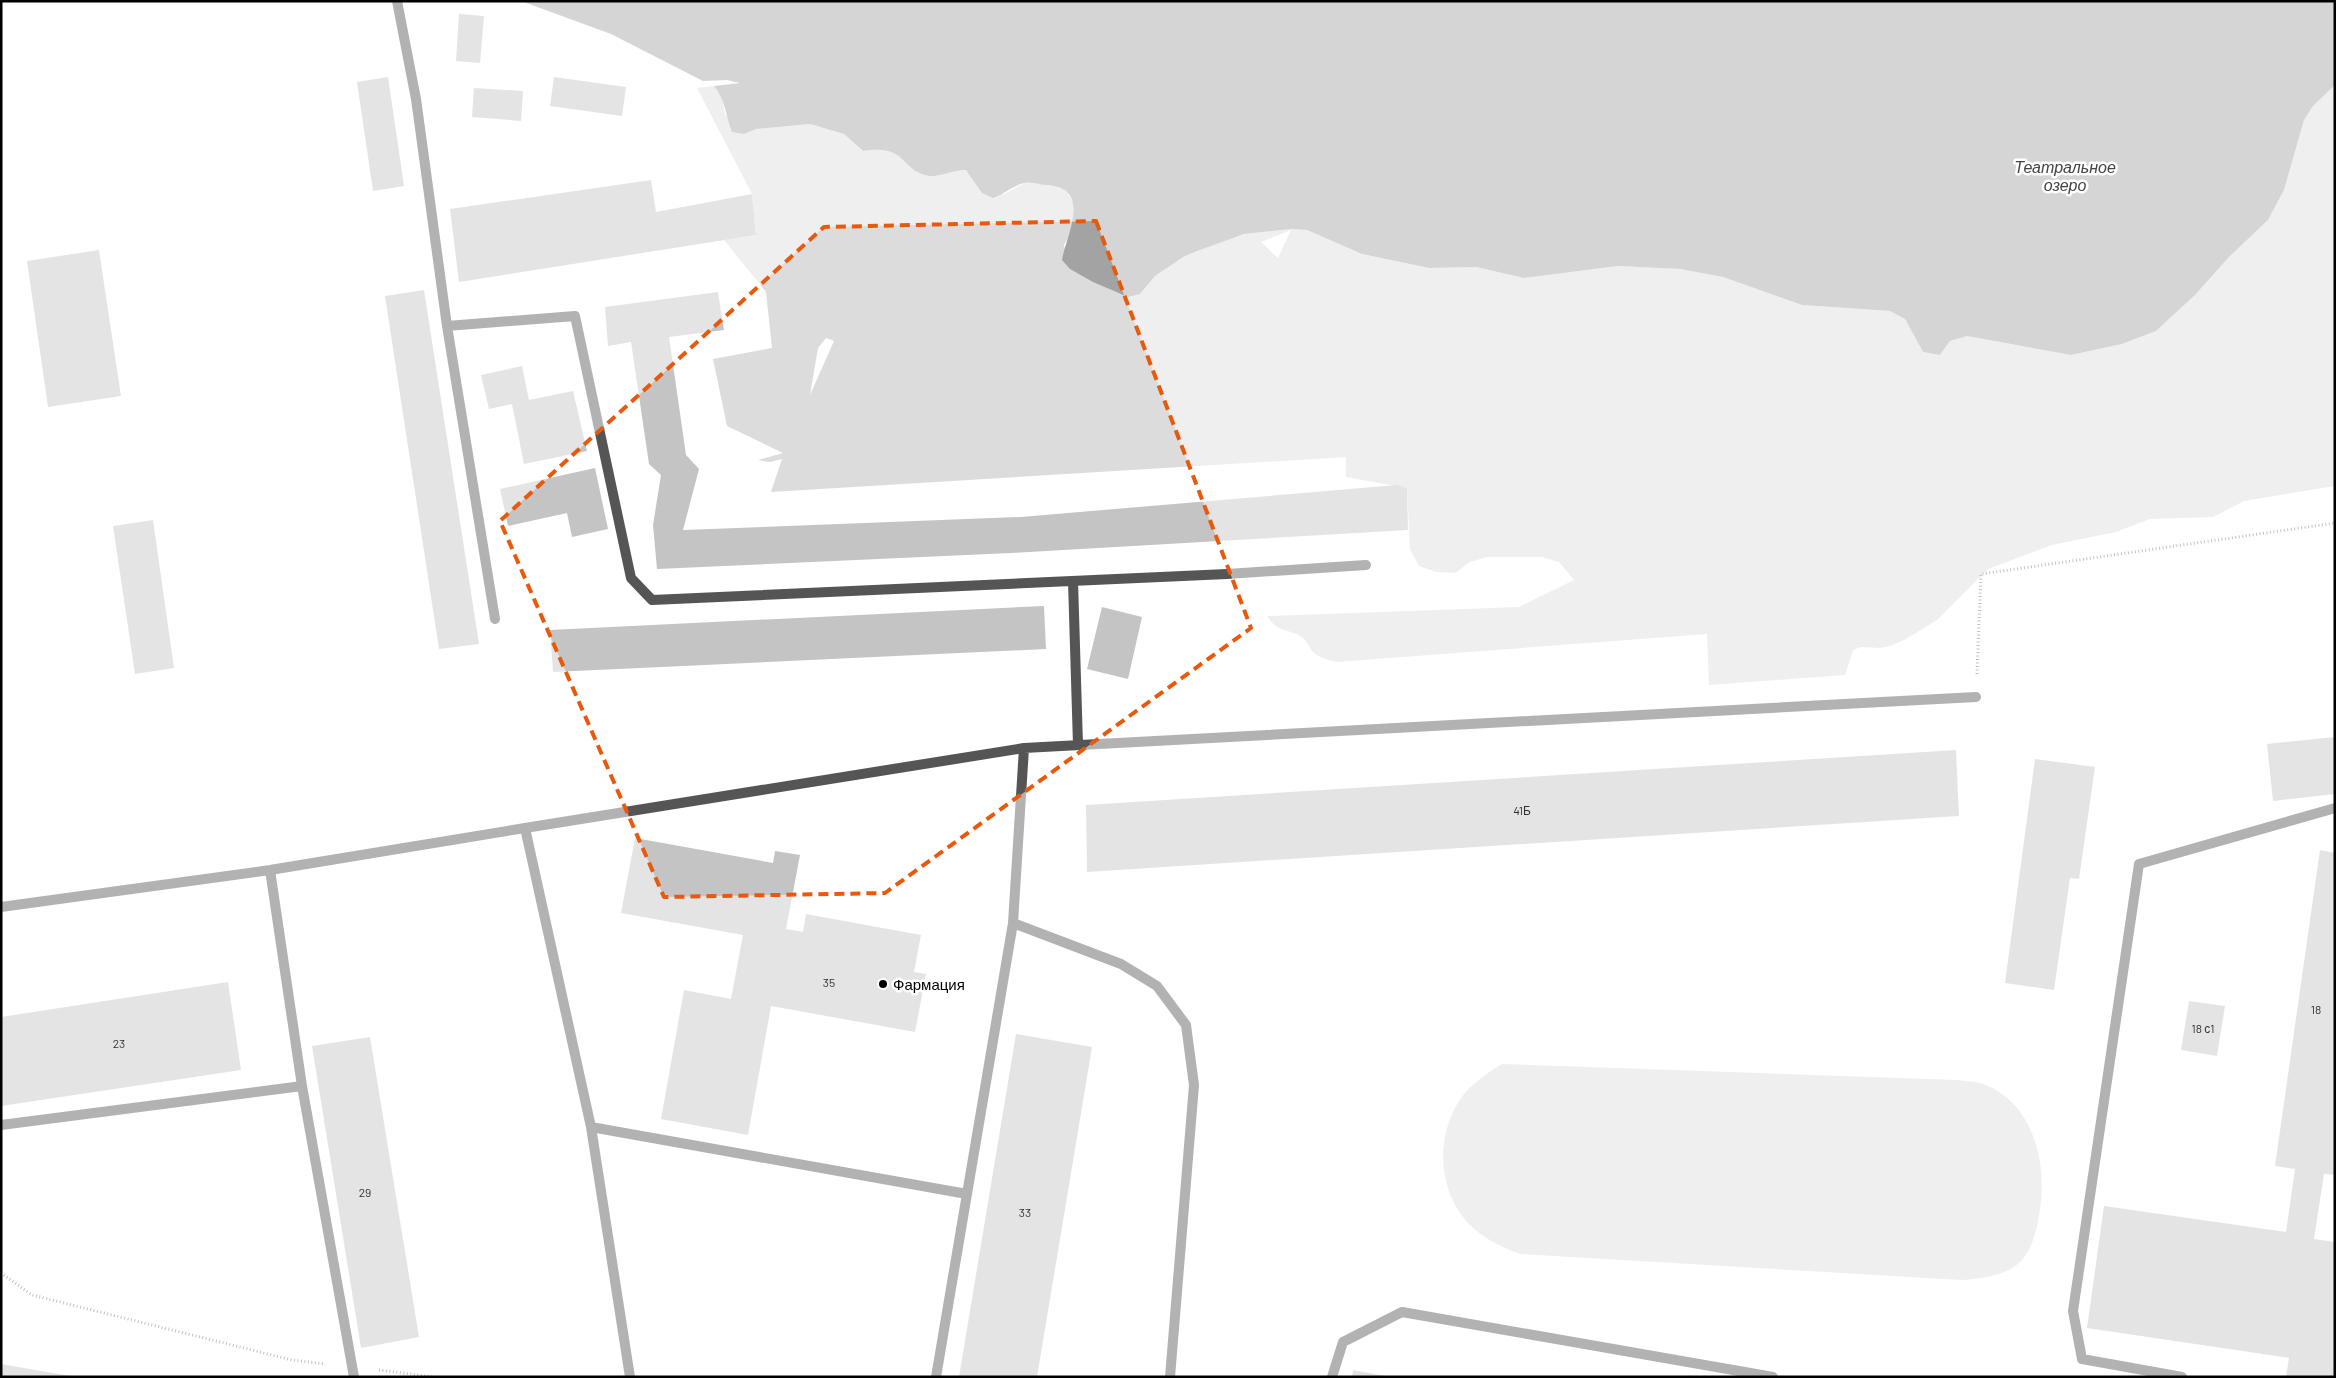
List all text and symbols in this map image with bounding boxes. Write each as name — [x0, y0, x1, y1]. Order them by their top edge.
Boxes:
water label: Театральное озеро — [2014, 157, 2116, 194]
house number: 41Б — [1513, 803, 1531, 817]
house number: 35 — [823, 975, 835, 989]
place label: Фармация — [893, 975, 965, 993]
marker: Фармация — [877, 978, 889, 990]
house number: 18 — [2311, 1002, 2321, 1016]
house number: 18 с1 — [2191, 1021, 2215, 1035]
house number: 23 — [113, 1036, 125, 1050]
house number: 29 — [359, 1185, 371, 1199]
house number: 33 — [1019, 1205, 1031, 1219]

